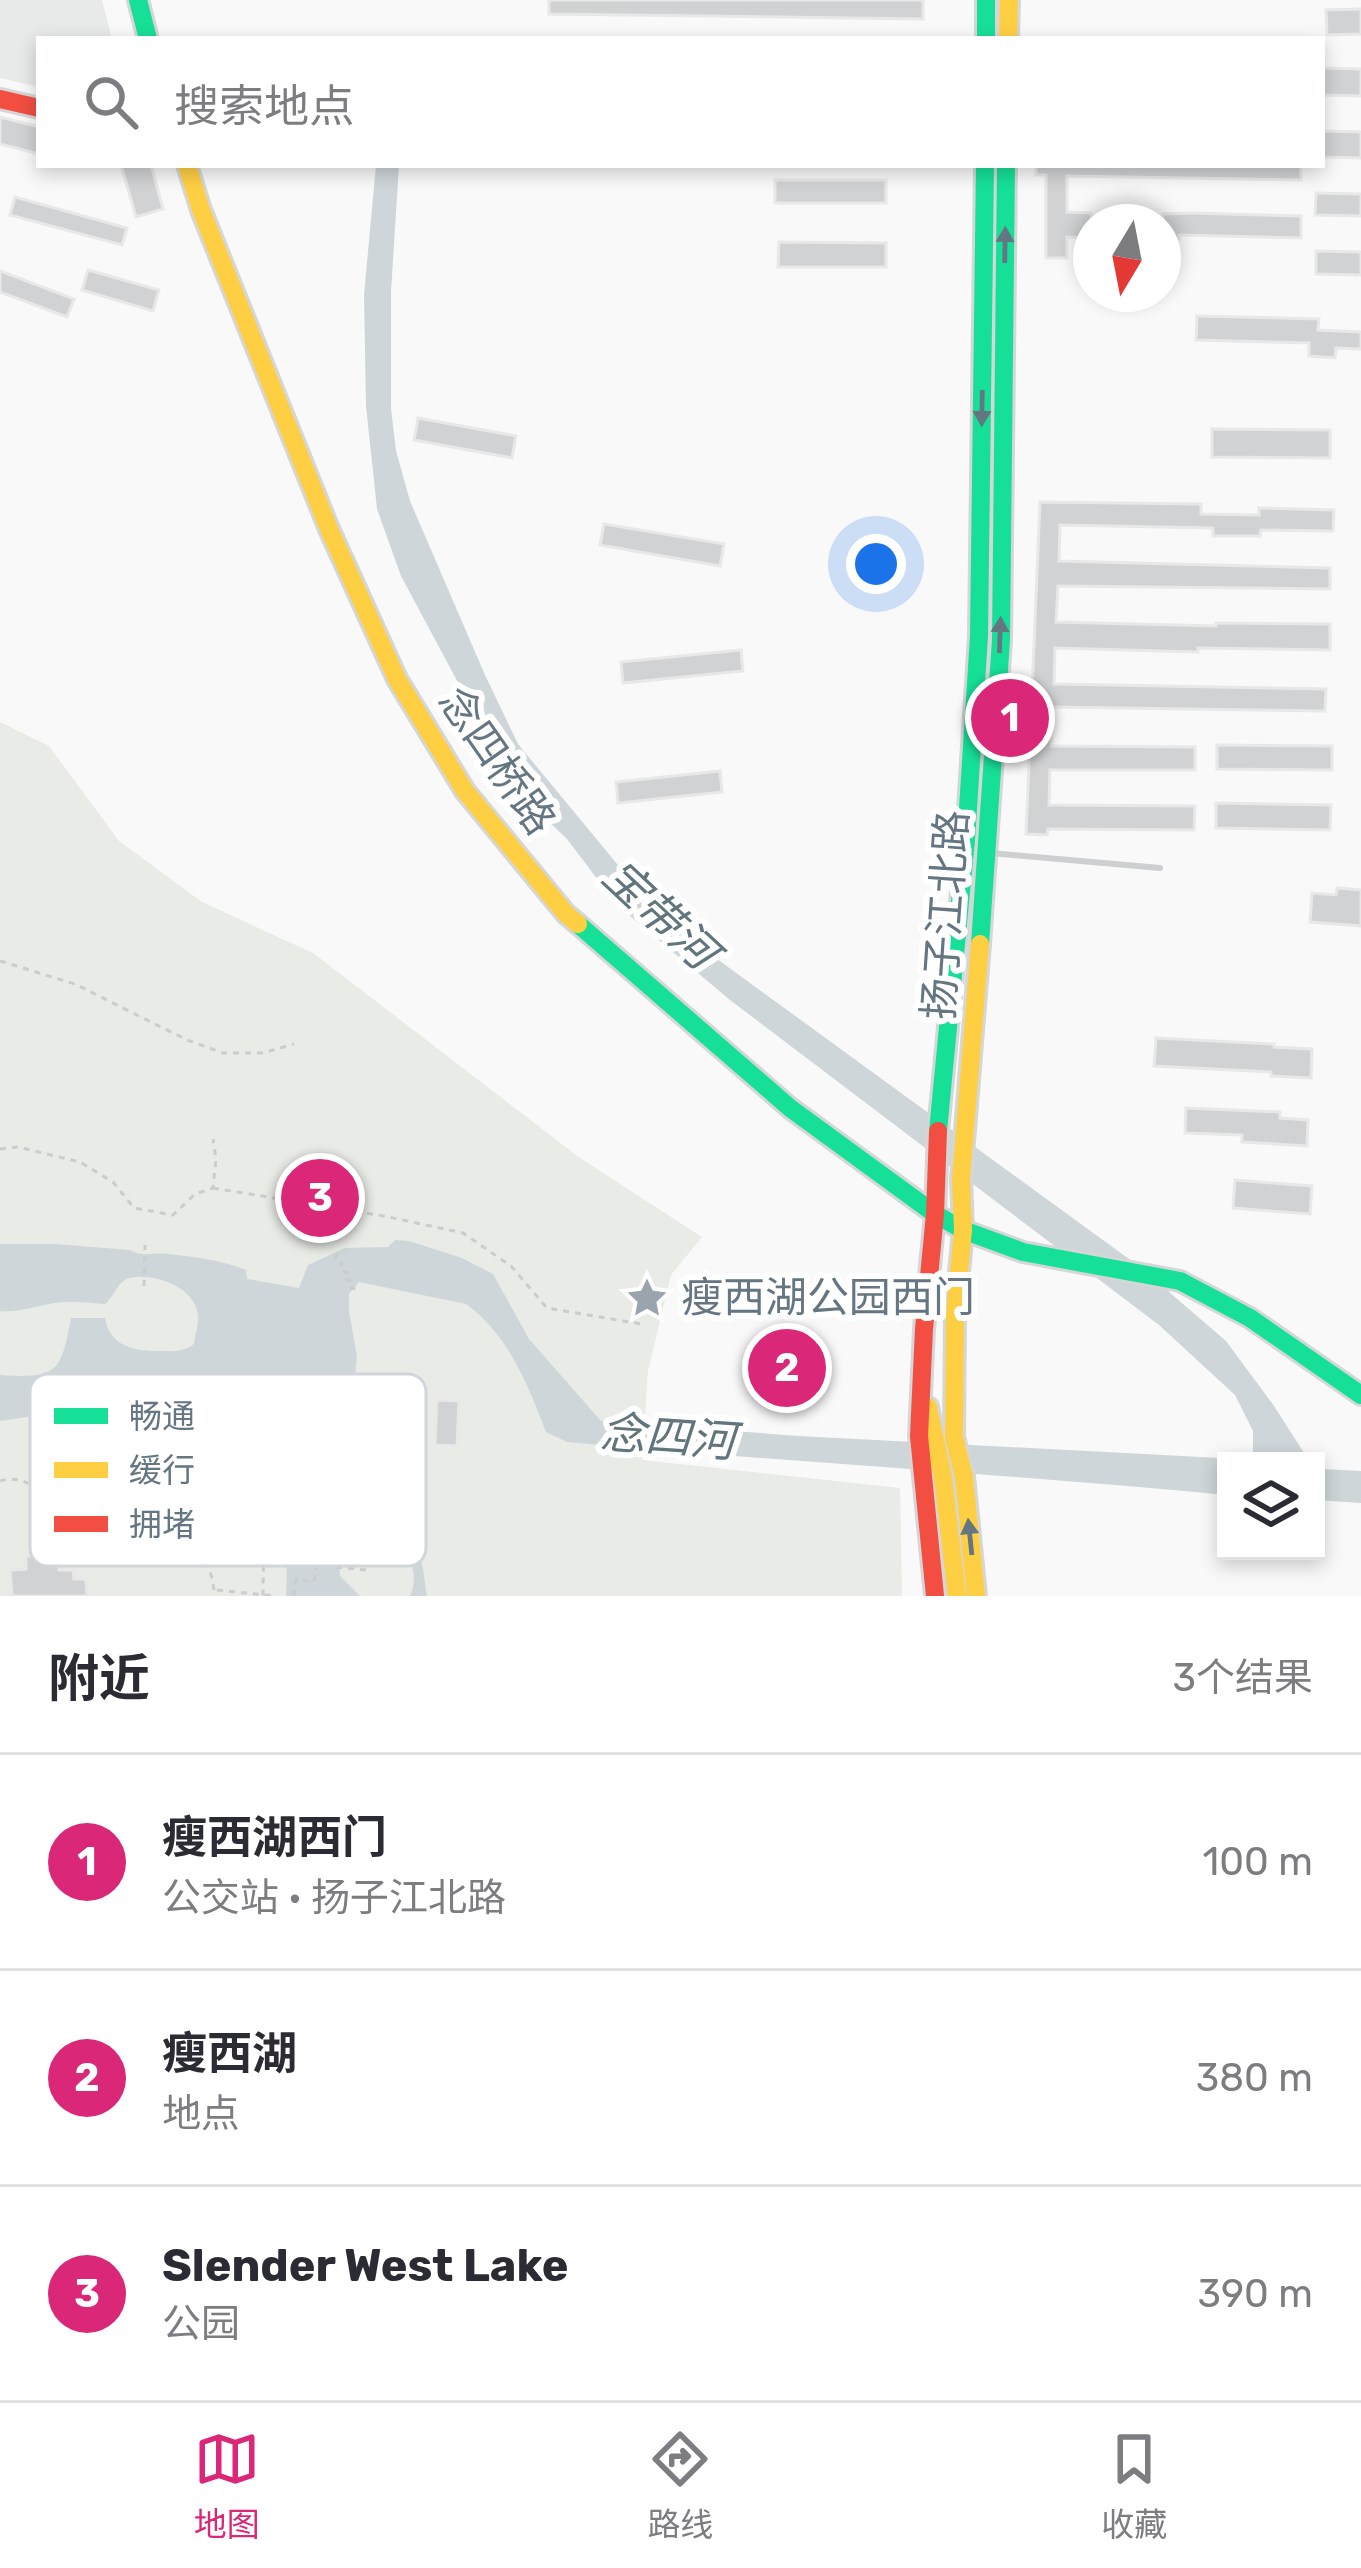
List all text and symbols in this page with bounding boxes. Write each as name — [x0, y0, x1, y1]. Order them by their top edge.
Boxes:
search box — [36, 36, 1325, 168]
icon: search — [78, 69, 144, 135]
text: 搜索地点 — [174, 80, 354, 133]
north arrow — [1073, 204, 1181, 312]
one-way arrow — [995, 225, 1015, 263]
one-way arrow — [972, 390, 991, 428]
your location — [846, 534, 906, 594]
one-way arrow — [991, 615, 1010, 653]
pin: 1 — [971, 673, 1049, 763]
street label: 念四桥路 — [428, 678, 566, 844]
street label: 扬子江北路 — [914, 809, 978, 1021]
water label: 宝带河 — [593, 849, 733, 985]
pin: 3 — [281, 1153, 359, 1243]
place label: 瘦西湖公园西门 — [681, 1273, 975, 1323]
place icon: 瘦西湖公园西门 — [624, 1275, 670, 1321]
pin: 2 — [748, 1323, 826, 1413]
legend — [30, 1374, 426, 1566]
text: 畅通 — [129, 1397, 195, 1436]
water label: 念四河 — [599, 1406, 745, 1469]
text: 缓行 — [129, 1451, 195, 1490]
map controls — [1217, 1452, 1325, 1560]
button: layers — [1217, 1452, 1325, 1560]
text: 拥堵 — [129, 1505, 195, 1544]
one-way arrow — [960, 1517, 979, 1555]
text: 附近 — [48, 1648, 150, 1709]
text: 3个结果 — [1173, 1655, 1313, 1701]
text: 瘦西湖西门 — [162, 1811, 387, 1864]
text: 1 — [77, 1839, 97, 1885]
text: 100 m — [1203, 1839, 1313, 1885]
text: 公交站 · 扬子江北路 — [162, 1875, 506, 1921]
text: 瘦西湖 — [162, 2027, 297, 2080]
text: 2 — [74, 2055, 100, 2101]
text: 380 m — [1196, 2055, 1313, 2101]
text: 地点 — [162, 2091, 240, 2137]
text: Slender West Lake — [162, 2239, 568, 2292]
text: 3 — [74, 2271, 100, 2317]
text: 390 m — [1197, 2271, 1313, 2317]
text: 公园 — [162, 2301, 240, 2347]
tab: 地图 — [194, 2426, 260, 2546]
tab: 路线 — [647, 2426, 713, 2546]
tab: 收藏 — [1101, 2426, 1167, 2546]

